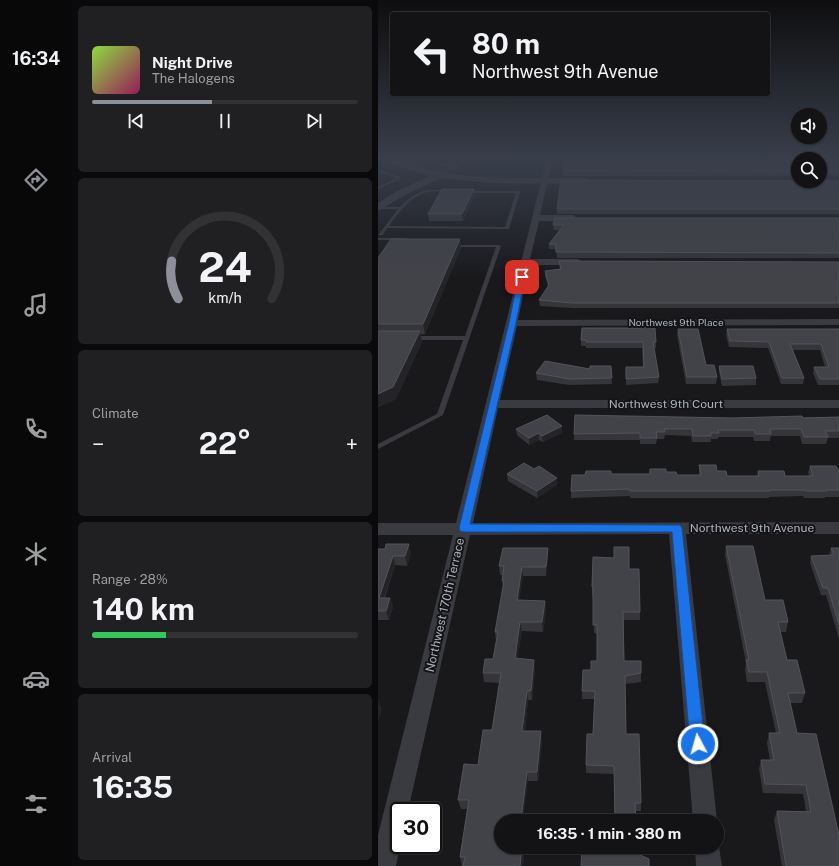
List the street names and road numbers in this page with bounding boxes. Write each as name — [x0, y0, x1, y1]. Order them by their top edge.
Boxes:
street label: Northwest 9th Place — [628, 316, 724, 328]
street label: Northwest 9th Court — [609, 397, 724, 411]
street label: Northwest 9th Avenue — [690, 521, 814, 535]
street label: Northwest 170th Terrace — [423, 536, 467, 673]

